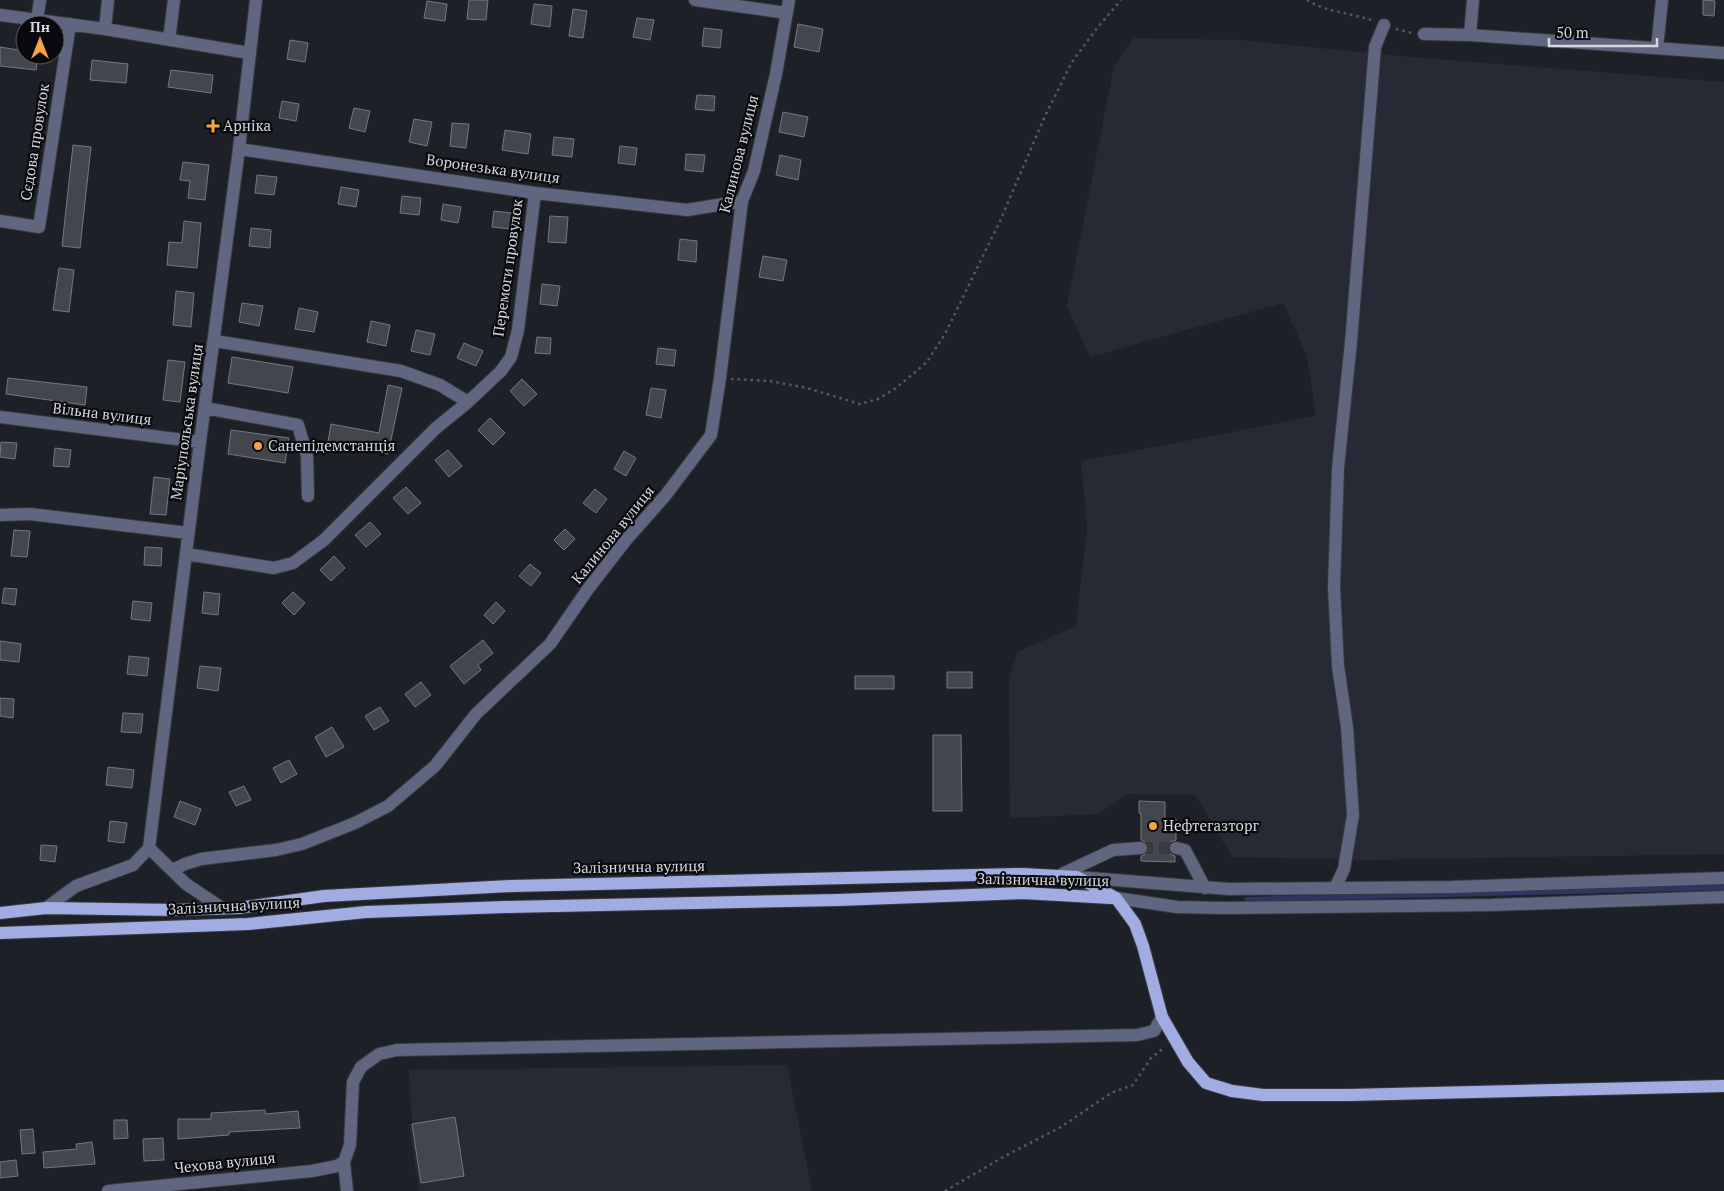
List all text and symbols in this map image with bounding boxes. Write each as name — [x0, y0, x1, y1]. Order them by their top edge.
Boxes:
north arrow — [15, 15, 65, 65]
scale bar — [1549, 15, 1656, 47]
text: Пн — [30, 17, 50, 36]
text: 50 m — [1556, 22, 1589, 42]
street label: Сєдова провулок — [15, 81, 53, 202]
street label: Калинова вулиця — [714, 93, 762, 215]
place label: Арніка — [223, 115, 272, 135]
marker: Арніка — [207, 120, 219, 132]
street label: Воронезька вулиця — [425, 149, 561, 187]
street label: Перемоги провулок — [487, 197, 527, 338]
street label: Маріупольська вулиця — [165, 342, 207, 501]
street label: Вільна вулиця — [52, 397, 153, 429]
place label: Санепідемстанція — [268, 435, 395, 455]
marker: Санепідемстанція — [252, 440, 264, 452]
street label: Калинова вулиця — [566, 481, 658, 588]
place label: Нефтегазторг — [1163, 815, 1259, 835]
marker: Нефтегазторг — [1147, 820, 1159, 832]
street label: Залізнична вулиця — [573, 855, 705, 877]
street label: Залізнична вулиця — [977, 868, 1109, 890]
street label: Залізнична вулиця — [167, 892, 301, 918]
street label: Чехова вулиця — [173, 1147, 276, 1177]

